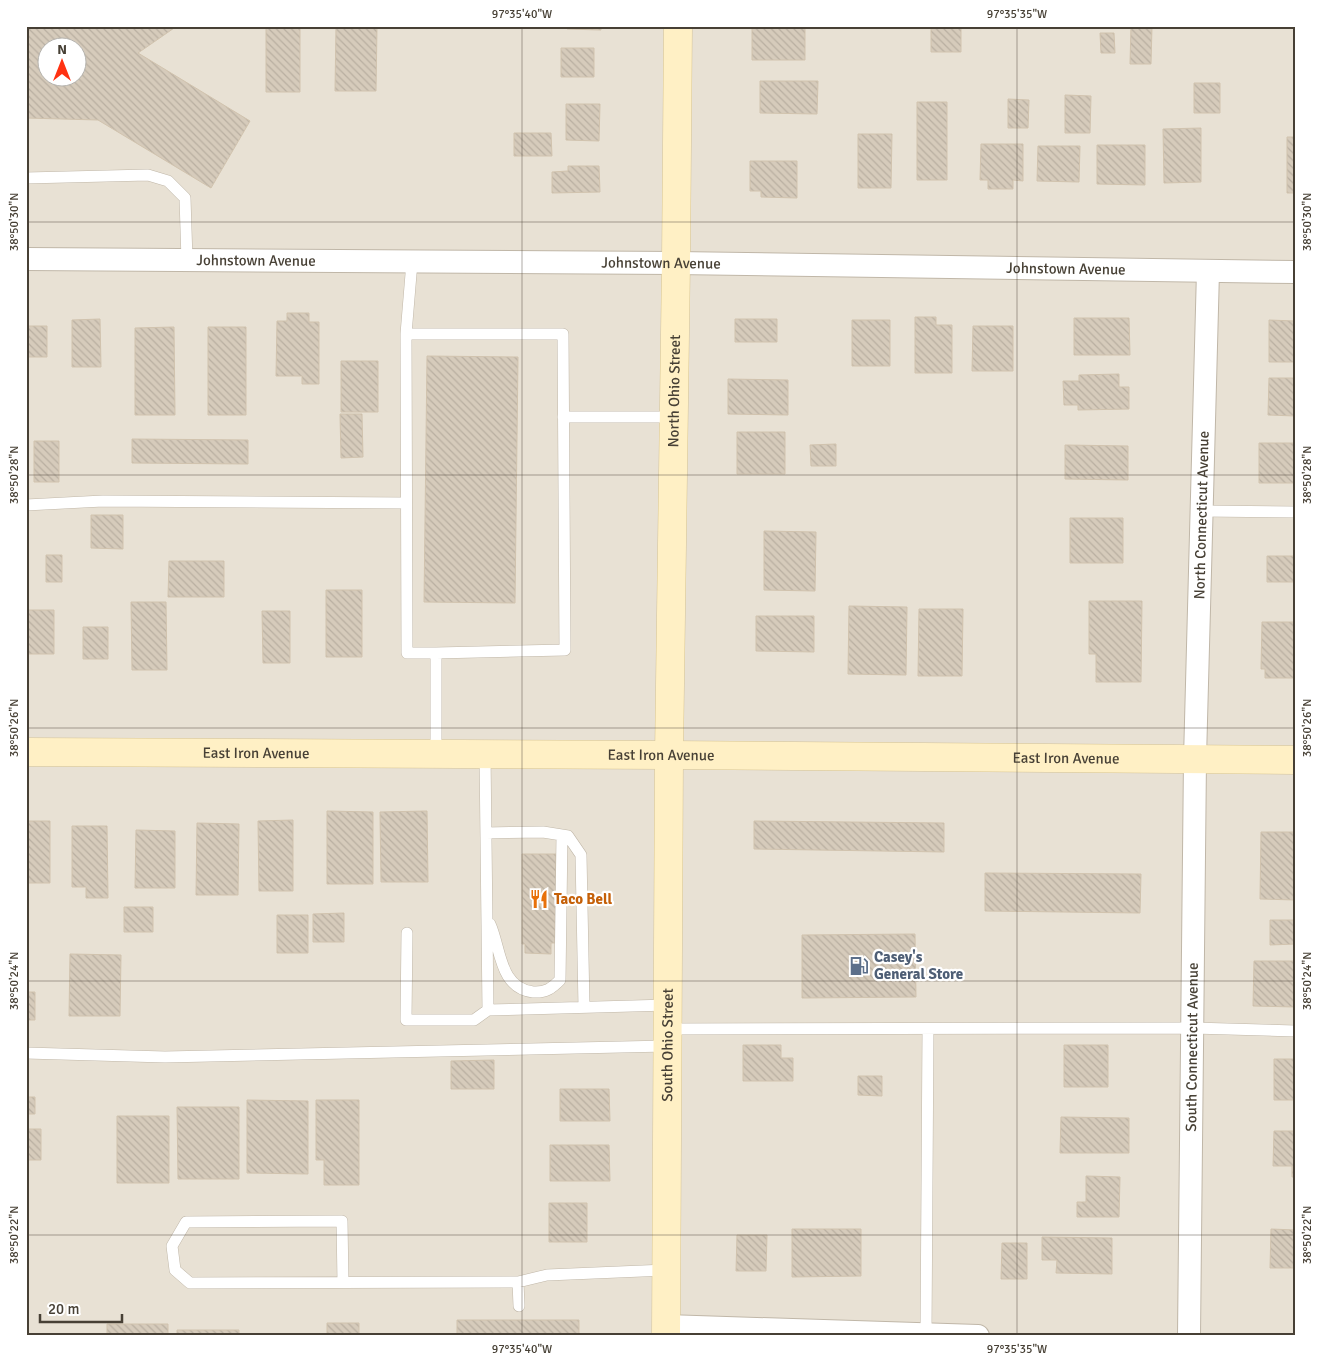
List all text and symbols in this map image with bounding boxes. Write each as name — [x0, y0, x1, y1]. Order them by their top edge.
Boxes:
text: 97°35'40"W — [492, 7, 552, 22]
text: 97°35'35"W — [987, 7, 1047, 22]
north arrow — [38, 38, 88, 88]
text: N — [57, 41, 67, 58]
text: 38°50'30"N — [7, 193, 22, 251]
text: 38°50'30"N — [1300, 193, 1315, 251]
street label: Johnstown Avenue — [196, 251, 316, 270]
street label: Johnstown Avenue — [601, 254, 721, 273]
street label: Johnstown Avenue — [1006, 259, 1126, 279]
street label: North Ohio Street — [664, 334, 684, 448]
street label: North Connecticut Avenue — [1190, 431, 1213, 600]
text: 38°50'28"N — [7, 446, 22, 504]
text: 38°50'28"N — [1300, 446, 1315, 504]
text: 38°50'26"N — [7, 699, 22, 757]
text: 38°50'26"N — [1300, 699, 1315, 757]
street label: East Iron Avenue — [202, 744, 310, 762]
street label: East Iron Avenue — [607, 746, 715, 764]
street label: East Iron Avenue — [1012, 749, 1120, 768]
restaurant icon: Taco Bell — [528, 888, 550, 910]
place label: Taco Bell — [554, 890, 613, 908]
place label: Casey's General Store — [874, 948, 963, 983]
text: 38°50'24"N — [7, 952, 22, 1010]
text: 38°50'24"N — [1300, 952, 1315, 1010]
fuel station icon: Casey's General Store — [848, 955, 870, 977]
street label: South Connecticut Avenue — [1182, 962, 1202, 1132]
street label: South Ohio Street — [658, 988, 677, 1102]
text: 38°50'22"N — [7, 1206, 22, 1264]
text: 38°50'22"N — [1300, 1206, 1315, 1264]
scale bar — [40, 1292, 122, 1324]
text: 20 m — [48, 1300, 79, 1318]
text: 97°35'40"W — [492, 1342, 552, 1357]
text: 97°35'35"W — [987, 1342, 1047, 1357]

